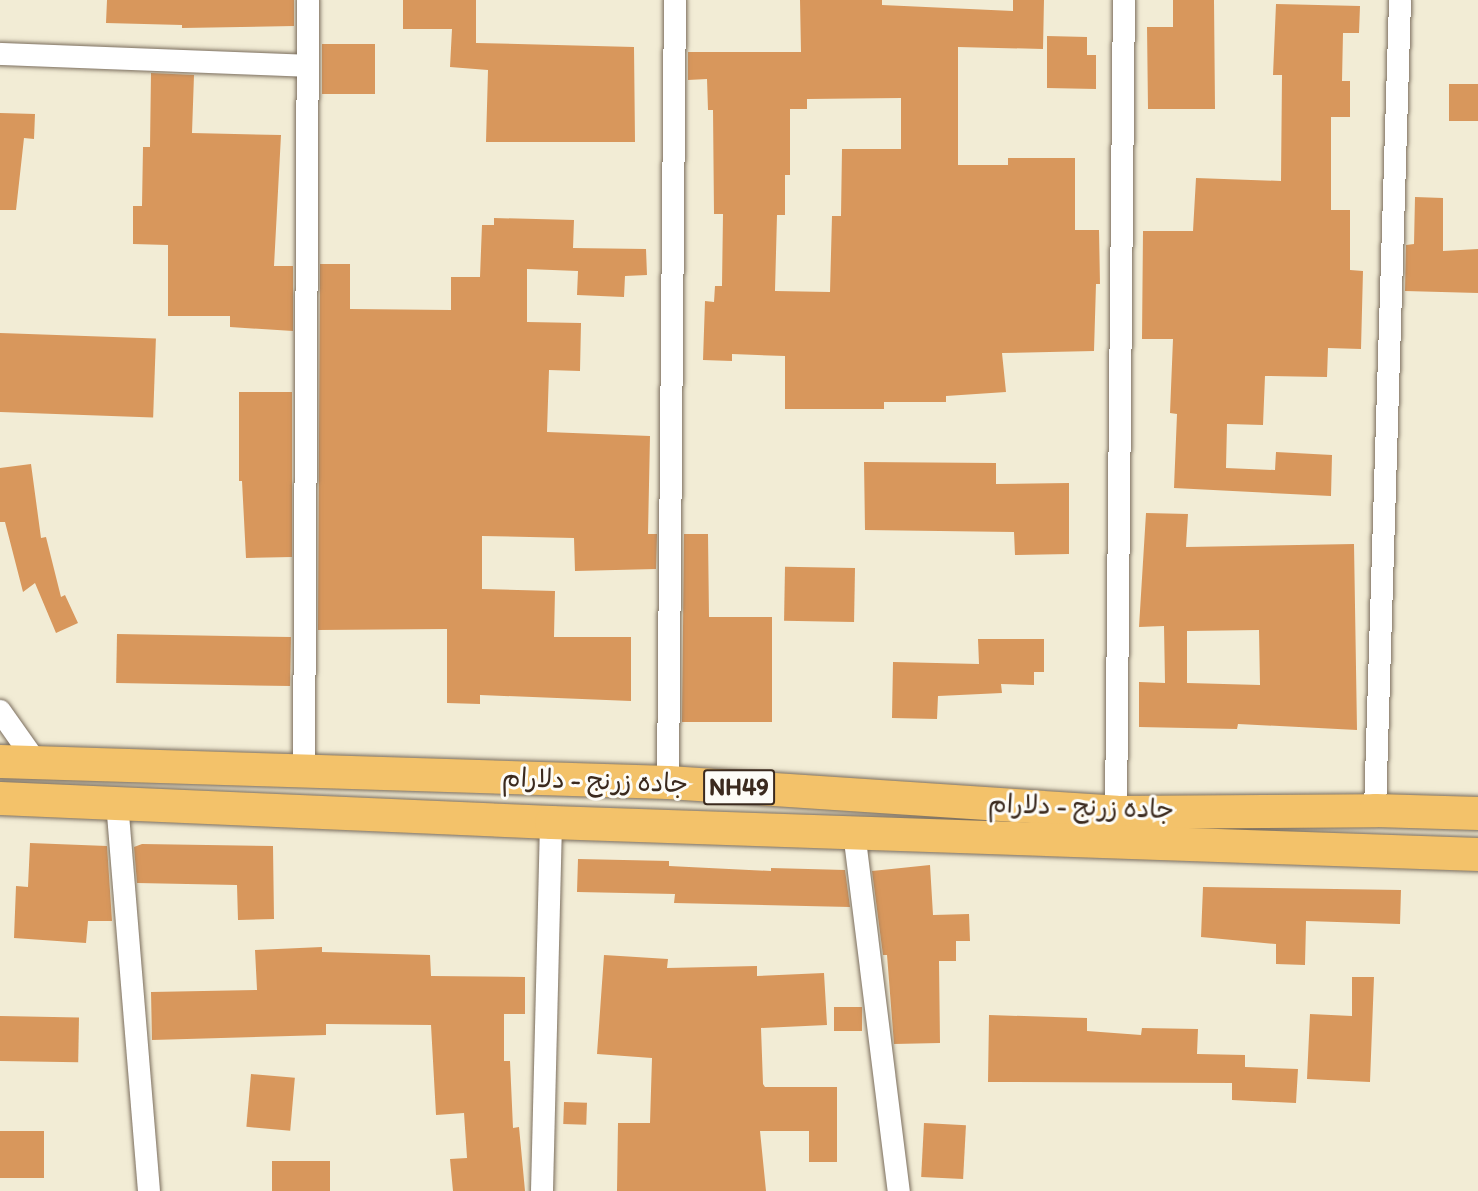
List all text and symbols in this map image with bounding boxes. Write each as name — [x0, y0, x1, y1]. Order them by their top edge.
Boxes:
street label: جاده زرنج - دلارام — [501, 762, 689, 800]
road number: NH49 — [703, 766, 775, 808]
street label: جاده زرنج - دلارام — [987, 788, 1175, 826]

